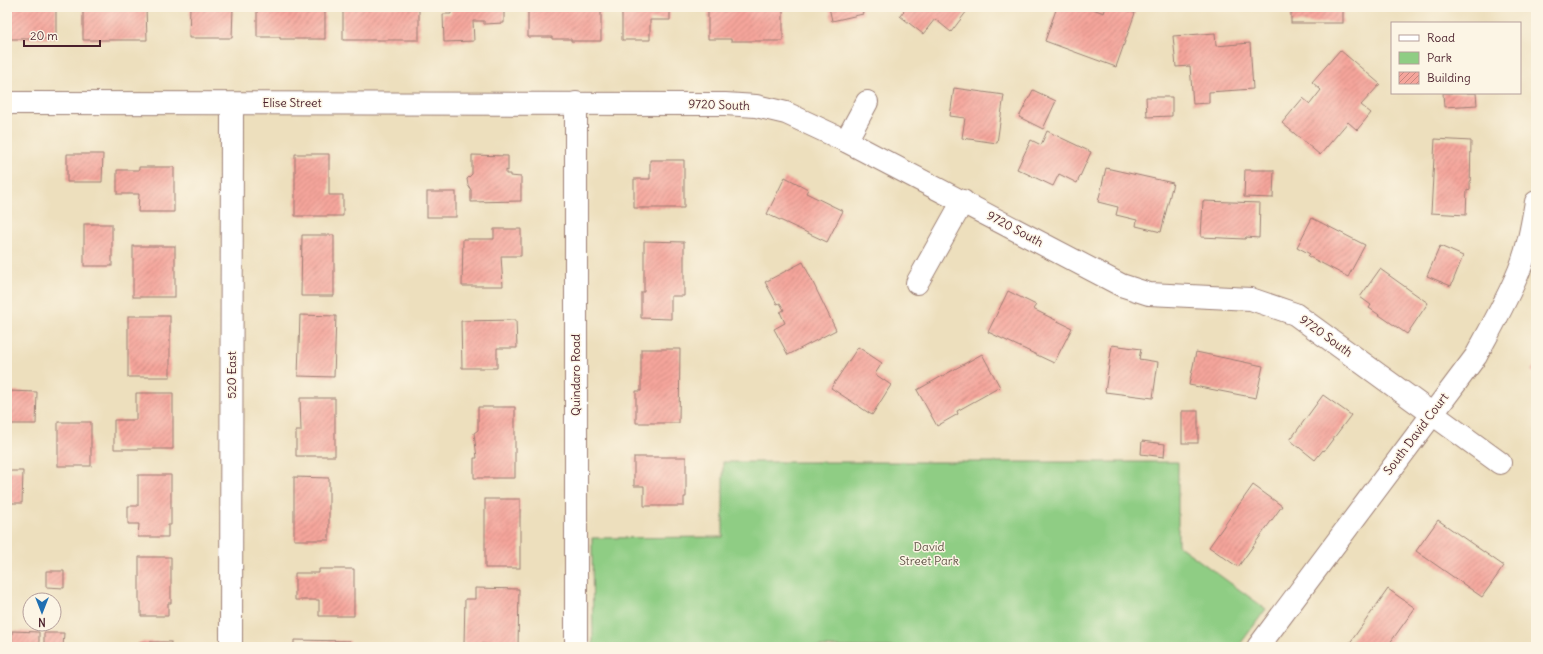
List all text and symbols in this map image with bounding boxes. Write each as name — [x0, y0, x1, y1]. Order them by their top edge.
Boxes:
scale bar — [24, 22, 100, 48]
legend — [1391, 22, 1521, 94]
text: 20 m — [30, 28, 58, 43]
text: Road — [1427, 30, 1455, 45]
text: Park — [1427, 50, 1452, 65]
text: Building — [1427, 70, 1471, 85]
street label: Elise Street — [262, 95, 322, 110]
street label: 9720 South — [688, 96, 750, 113]
street label: 9720 South — [985, 207, 1046, 250]
street label: 9720 South — [1297, 311, 1356, 360]
street label: Quindaro Road — [568, 334, 583, 416]
street label: 520 East — [224, 351, 239, 399]
street label: South David Court — [1380, 390, 1451, 478]
park label: David Street Park — [899, 539, 959, 568]
north arrow — [22, 592, 62, 632]
text: N — [38, 615, 46, 629]

